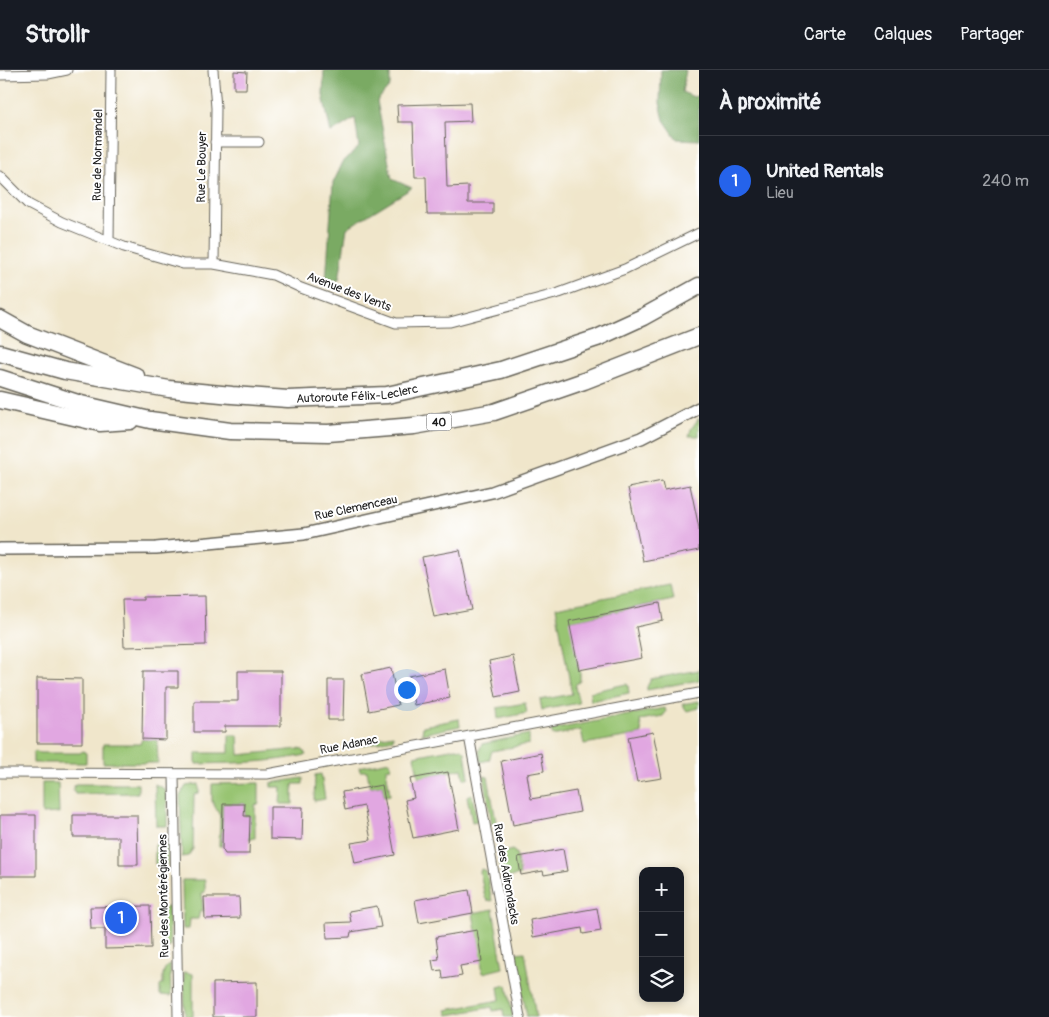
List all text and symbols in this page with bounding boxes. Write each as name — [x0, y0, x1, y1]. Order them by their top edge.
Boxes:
text: Strollr — [25, 20, 90, 49]
text: Carte — [804, 23, 846, 46]
text: Calques — [874, 23, 932, 46]
text: Partager — [960, 23, 1024, 46]
text: À proximité — [719, 89, 822, 116]
street label: Rue de Normandel — [90, 109, 106, 201]
street label: Rue Le Bouyer — [194, 131, 210, 203]
text: United Rentals — [766, 159, 883, 183]
text: 1 — [732, 171, 738, 191]
text: 240 m — [982, 171, 1029, 191]
text: Lieu — [766, 183, 794, 203]
street label: Avenue des Vents — [305, 269, 394, 315]
street label: Autoroute Félix-Leclerc — [296, 381, 420, 406]
road number: 40 — [426, 414, 452, 431]
street label: Rue Clemenceau — [313, 492, 399, 524]
your location — [394, 677, 420, 703]
street label: Rue Adanac — [319, 732, 379, 758]
street label: Rue des Adirondacks — [490, 822, 522, 926]
street label: Rue des Montérégiennes — [155, 833, 173, 958]
map controls — [639, 867, 684, 1002]
button: + — [639, 867, 684, 912]
pin: 1 — [105, 899, 137, 937]
button: − — [639, 912, 684, 957]
button: layers — [639, 957, 684, 1002]

